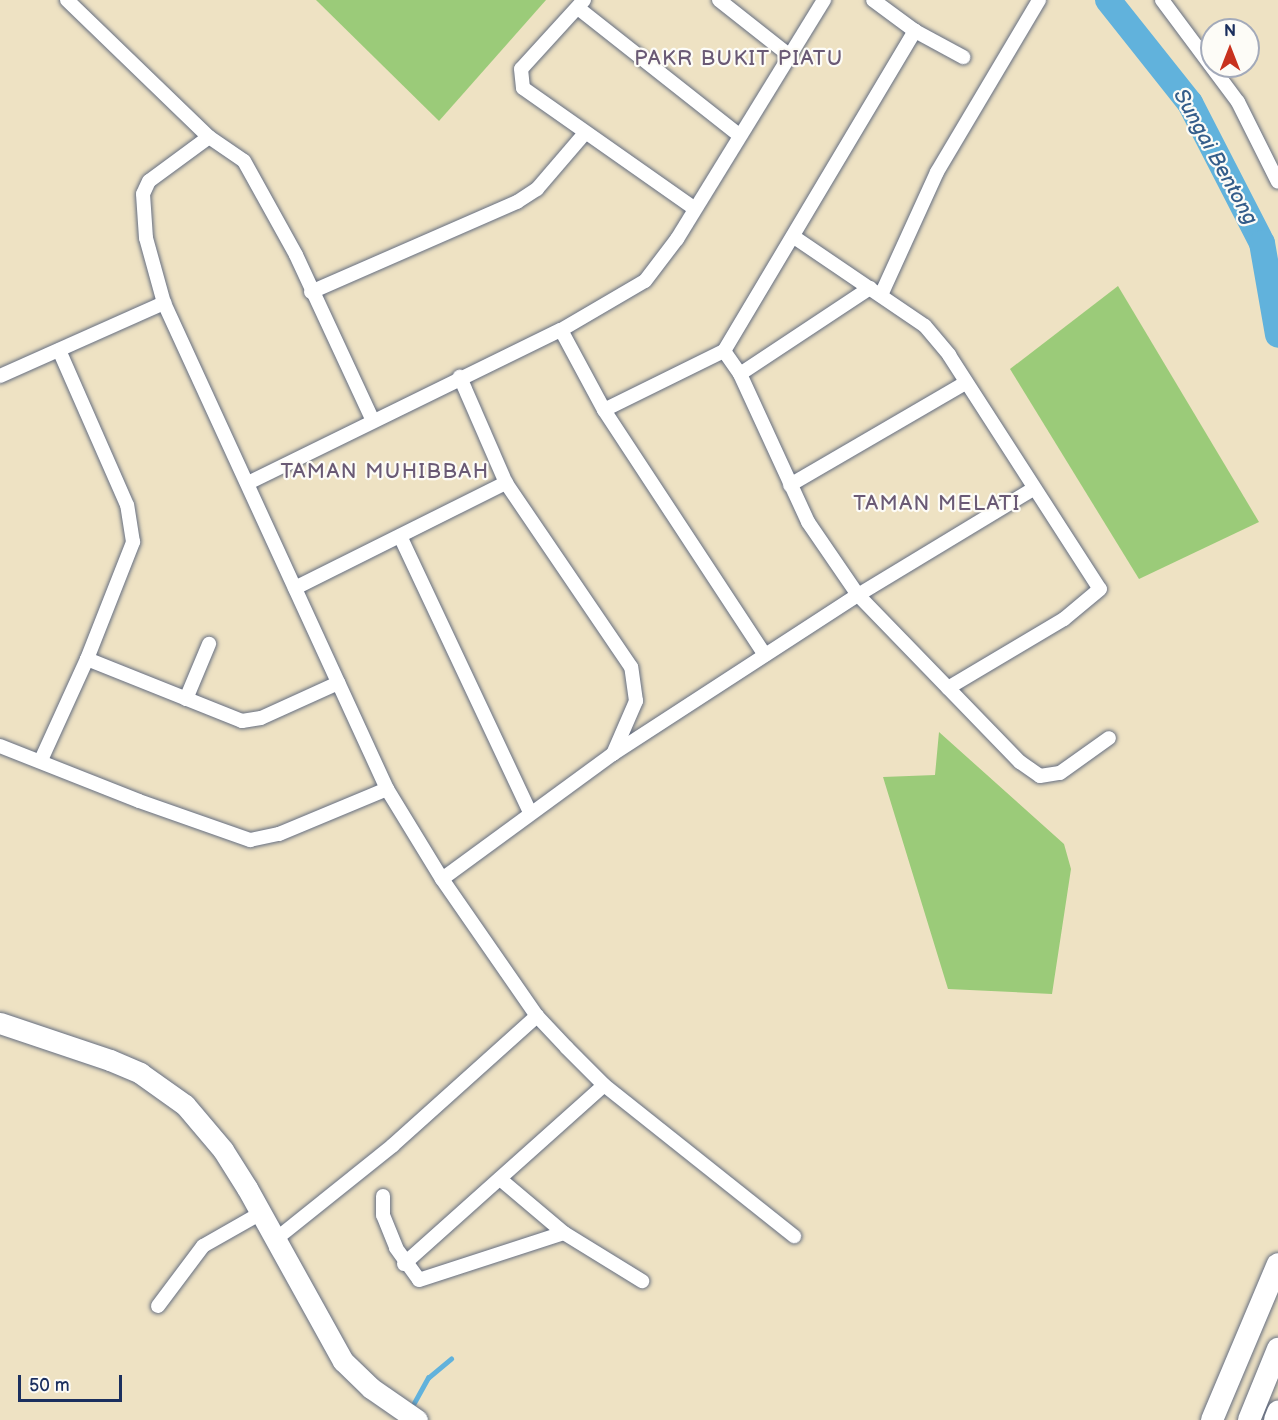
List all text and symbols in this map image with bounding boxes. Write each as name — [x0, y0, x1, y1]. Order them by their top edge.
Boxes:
north arrow — [1200, 18, 1260, 78]
text: N — [1224, 22, 1236, 41]
district label: PAKR BUKIT PIATU — [634, 46, 844, 72]
water label: Sungai Bentong — [1167, 85, 1263, 229]
district label: TAMAN MUHIBBAH — [280, 459, 490, 485]
district label: TAMAN MELATI — [853, 491, 1021, 517]
scale bar — [21, 1363, 124, 1401]
text: 50 m — [29, 1375, 70, 1396]

